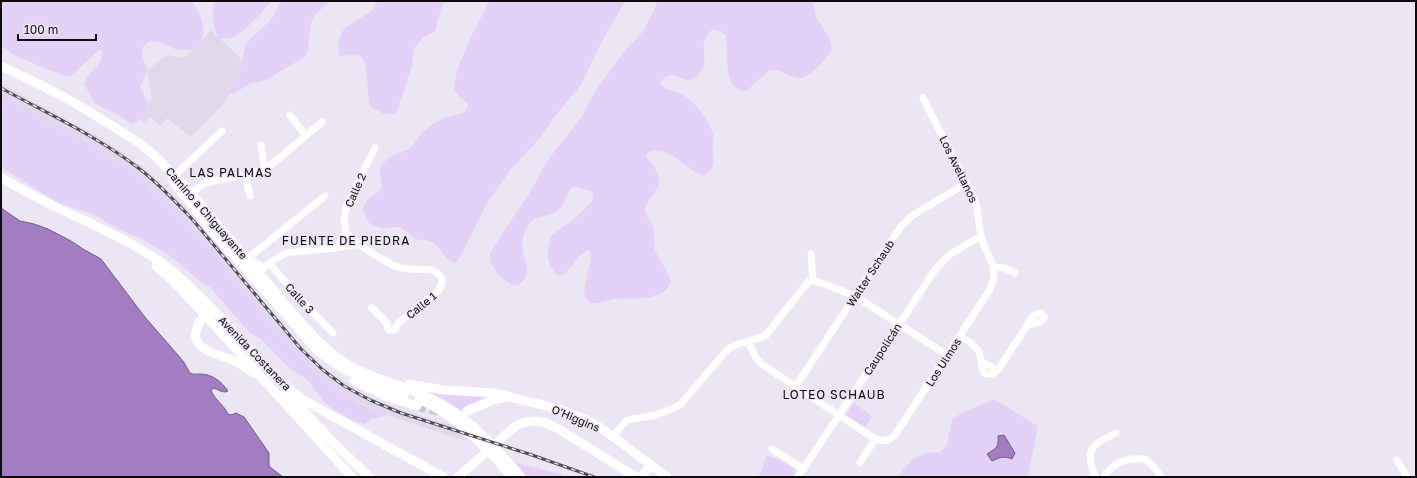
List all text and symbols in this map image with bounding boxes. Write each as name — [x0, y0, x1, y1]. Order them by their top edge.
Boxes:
scale bar — [18, 16, 96, 42]
text: 100 m — [24, 22, 58, 37]
street label: Los Avellanos — [937, 133, 981, 205]
street label: Camino a Chiguayante — [164, 164, 250, 262]
district label: LAS PALMAS — [189, 165, 273, 180]
street label: Calle 2 — [342, 171, 368, 209]
district label: FUENTE DE PIEDRA — [282, 233, 410, 248]
street label: Walter Schaub — [844, 237, 897, 309]
street label: Calle 3 — [283, 280, 317, 316]
street label: Calle 1 — [403, 289, 439, 321]
street label: Avenida Costanera — [216, 313, 294, 393]
street label: Caupolicán — [860, 321, 904, 377]
street label: Los Ulmos — [923, 335, 964, 389]
district label: LOTEO SCHAUB — [782, 387, 886, 402]
street label: O'Higgins — [550, 402, 602, 434]

